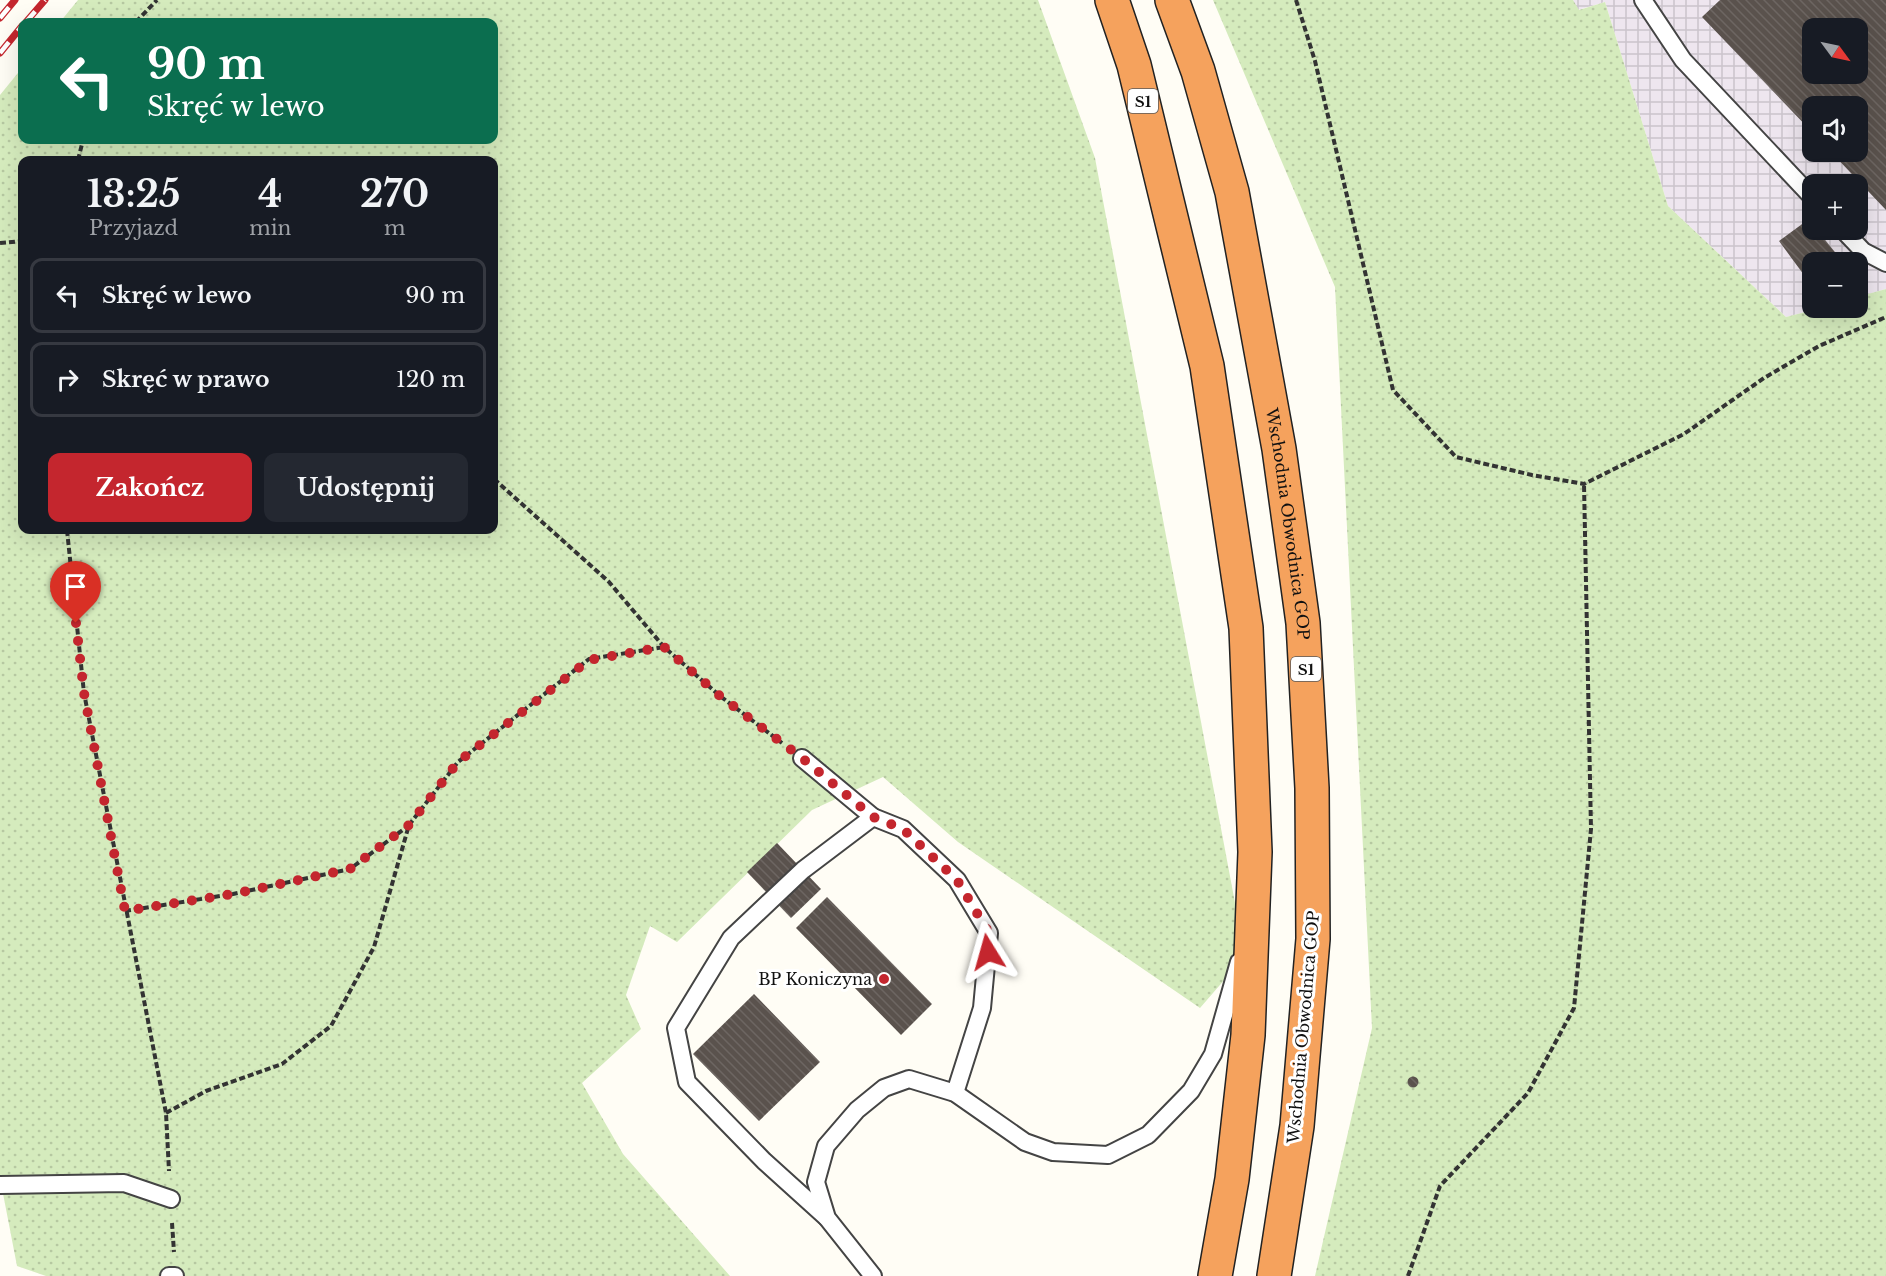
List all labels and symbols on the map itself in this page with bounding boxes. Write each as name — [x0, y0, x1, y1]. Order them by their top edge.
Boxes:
north arrow — [1802, 18, 1868, 84]
road number: S1 — [1128, 89, 1158, 113]
street label: Wschodnia Obwodnica GOP — [1262, 405, 1314, 640]
pin — [50, 561, 101, 623]
road number: S1 — [1291, 657, 1321, 681]
street label: Wschodnia Obwodnica GOP — [1283, 910, 1323, 1145]
position arrow — [956, 920, 1020, 984]
place label: BP Koniczyna — [758, 969, 872, 989]
marker: BP Koniczyna — [877, 972, 891, 986]

